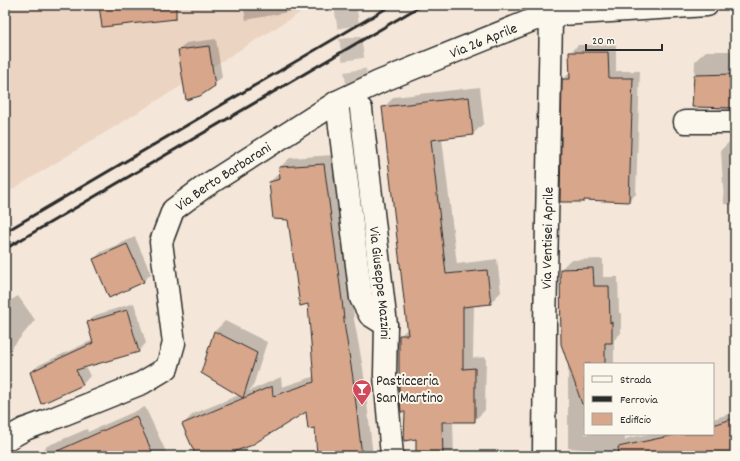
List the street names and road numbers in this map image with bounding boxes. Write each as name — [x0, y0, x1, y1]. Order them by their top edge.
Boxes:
street label: Via 26 Aprile — [447, 18, 522, 65]
street label: Via Berto Barbarani — [171, 138, 276, 218]
street label: Via Ventisei Aprile — [537, 186, 561, 289]
street label: Via Giuseppe Mazzini — [362, 225, 395, 340]

